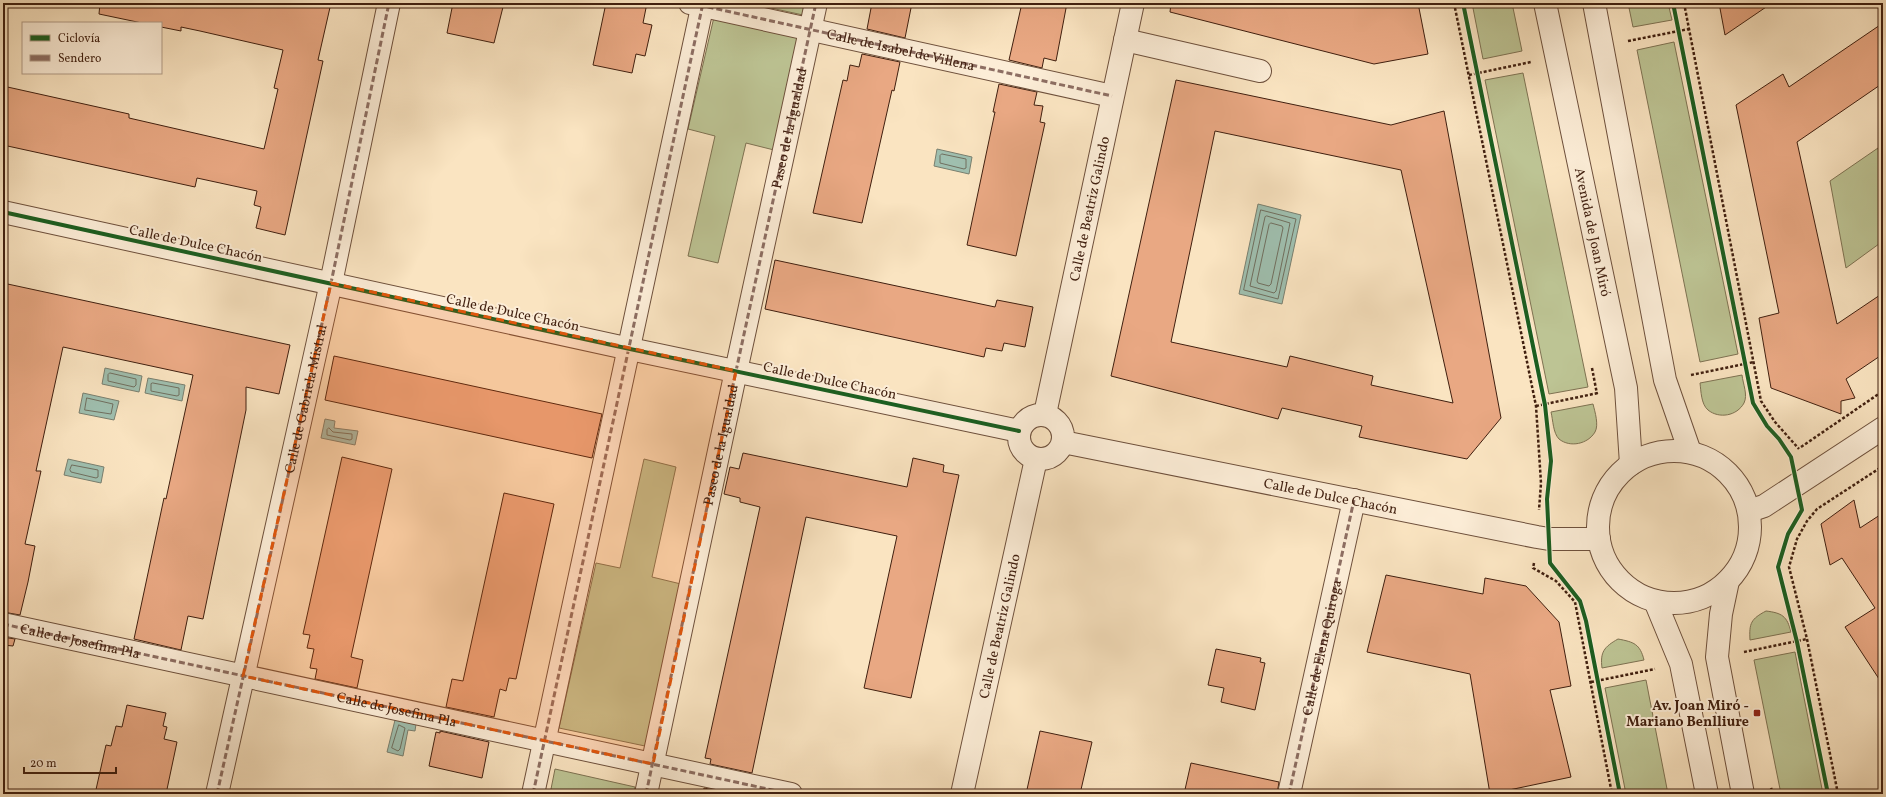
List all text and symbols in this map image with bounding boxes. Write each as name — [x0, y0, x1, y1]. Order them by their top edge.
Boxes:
legend — [22, 22, 162, 74]
street label: Calle de Isabel de Villena — [825, 25, 976, 76]
text: Ciclovía — [58, 31, 100, 47]
text: Sendero — [58, 51, 101, 67]
street label: Paseo de la Igualdad — [768, 66, 813, 191]
street label: Calle de Beatriz Galindo — [1066, 135, 1115, 283]
street label: Avenida de Joan Miró — [1569, 166, 1615, 299]
street label: Calle de Dulce Chacón — [127, 221, 264, 268]
street label: Calle de Dulce Chacón — [444, 290, 581, 337]
street label: Calle de Gabriela Mistral — [281, 323, 332, 475]
street label: Calle de Dulce Chacón — [761, 358, 898, 405]
street label: Paseo de la Igualdad — [700, 383, 744, 507]
street label: Calle de Dulce Chacón — [1262, 474, 1399, 520]
street label: Calle de Beatriz Galindo — [975, 552, 1026, 701]
street label: Calle de Elena Quiroga — [1299, 578, 1347, 718]
street label: Calle de Josefina Pla — [18, 620, 142, 664]
street label: Calle de Josefina Pla — [335, 688, 458, 733]
place label: Av. Joan Miró - Mariano Benlliure — [1626, 697, 1749, 732]
marker: Av. Joan Miró - Mariano Benlliure — [1752, 708, 1762, 718]
scale bar — [24, 749, 116, 775]
text: 20 m — [30, 756, 57, 772]

